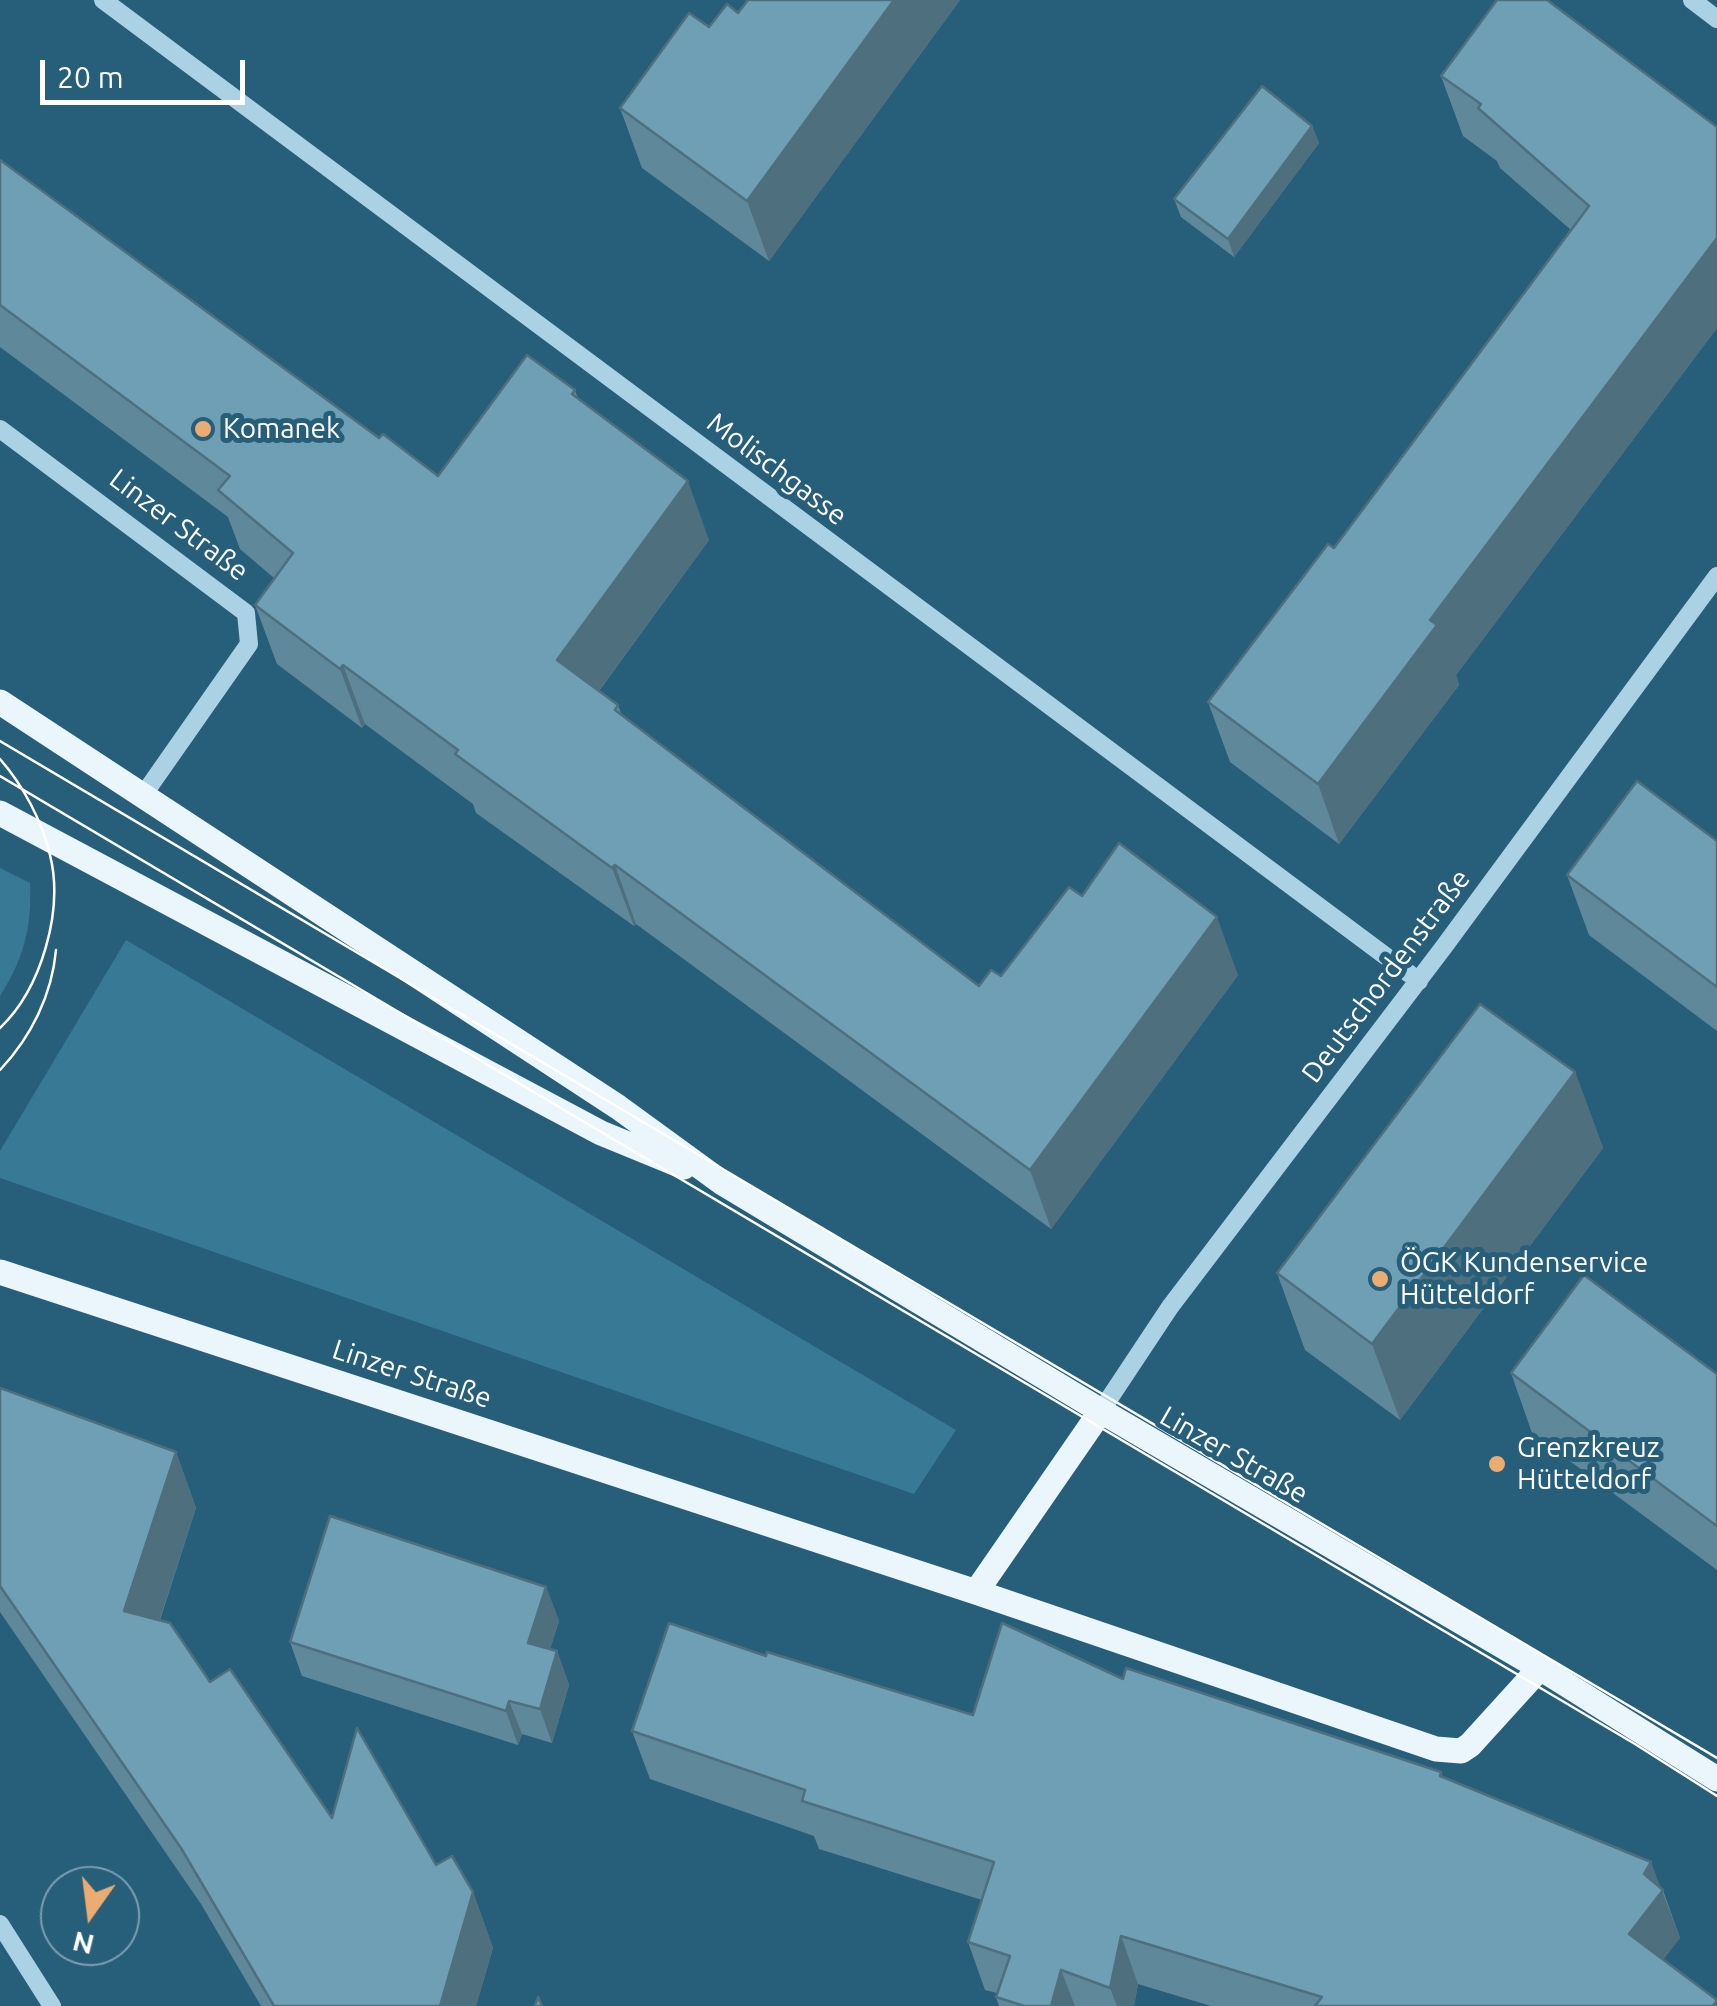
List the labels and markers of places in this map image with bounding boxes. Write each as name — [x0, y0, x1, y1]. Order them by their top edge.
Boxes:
place label: Komanek — [223, 412, 340, 446]
marker: Komanek — [192, 418, 214, 440]
place label: ÖGK Kundenservice Hütteldorf — [1400, 1246, 1648, 1312]
marker: ÖGK Kundenservice Hütteldorf — [1369, 1268, 1391, 1290]
place label: Grenzkreuz Hütteldorf — [1517, 1431, 1660, 1497]
marker: Grenzkreuz Hütteldorf — [1486, 1453, 1508, 1475]

